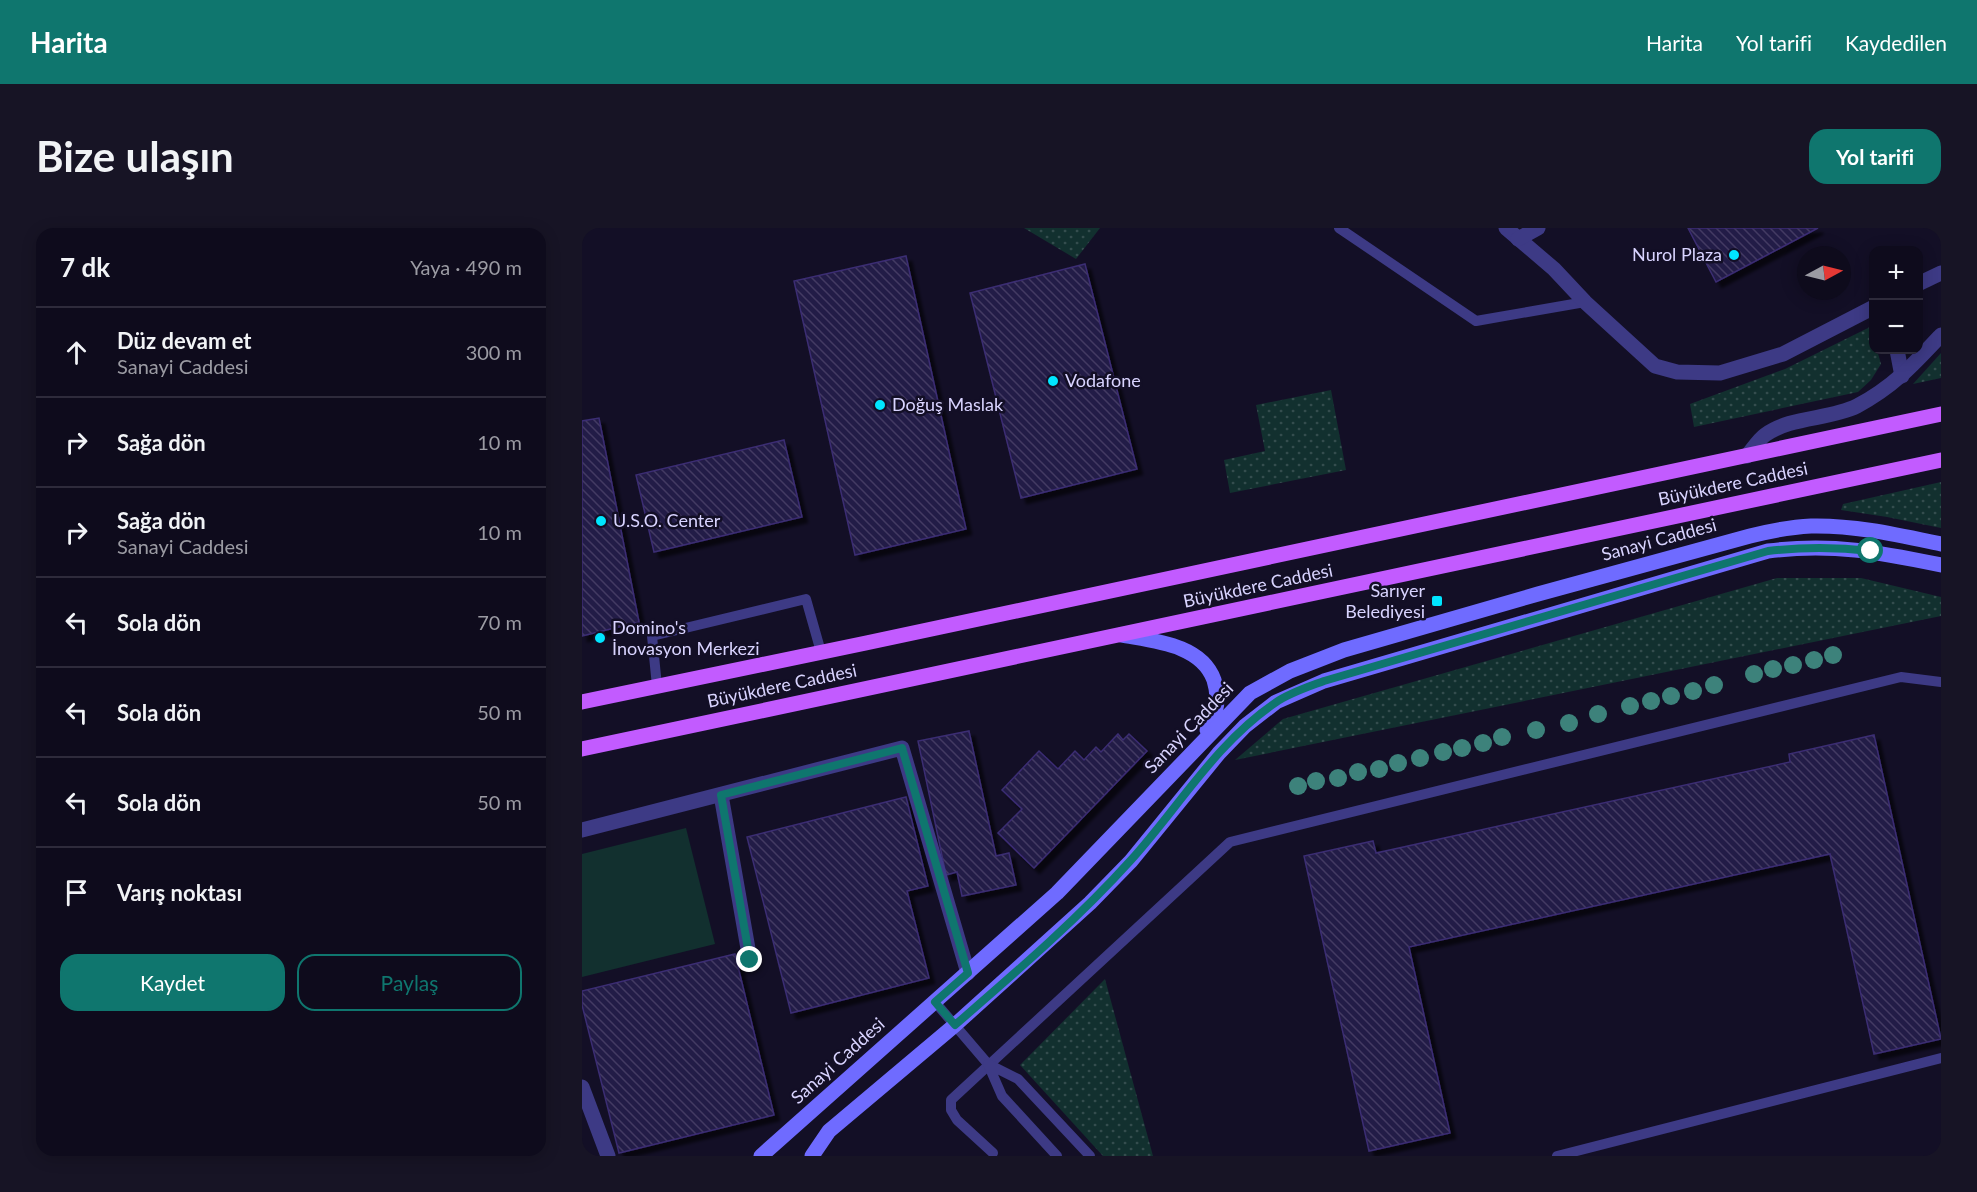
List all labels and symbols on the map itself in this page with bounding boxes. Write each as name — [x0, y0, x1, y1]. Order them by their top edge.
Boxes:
place label: Nurol Plaza — [1632, 243, 1722, 265]
north arrow — [1797, 246, 1851, 300]
marker: Nurol Plaza — [1727, 248, 1741, 262]
place label: Vodafone — [1065, 369, 1141, 391]
marker: Vodafone — [1046, 374, 1060, 388]
place label: Doğuş Maslak — [892, 393, 1004, 415]
marker: Doğuş Maslak — [873, 398, 887, 412]
street label: Büyükdere Caddesi — [1656, 456, 1809, 510]
place label: U.S.O. Center — [613, 509, 721, 531]
street label: Sanayi Caddesi — [1599, 513, 1719, 565]
marker: U.S.O. Center — [594, 514, 608, 528]
route start — [1857, 537, 1883, 563]
street label: Büyükdere Caddesi — [1181, 558, 1334, 612]
place label: Sarıyer Belediyesi — [1345, 579, 1425, 622]
marker: Sarıyer Belediyesi — [1430, 594, 1444, 608]
place label: Domino's İnovasyon Merkezi — [612, 616, 760, 659]
marker: Domino's İnovasyon Merkezi — [593, 631, 607, 645]
street label: Büyükdere Caddesi — [705, 658, 858, 712]
street label: Sanayi Caddesi — [1139, 677, 1237, 778]
route end — [736, 946, 762, 972]
street label: Sanayi Caddesi — [786, 1012, 889, 1108]

